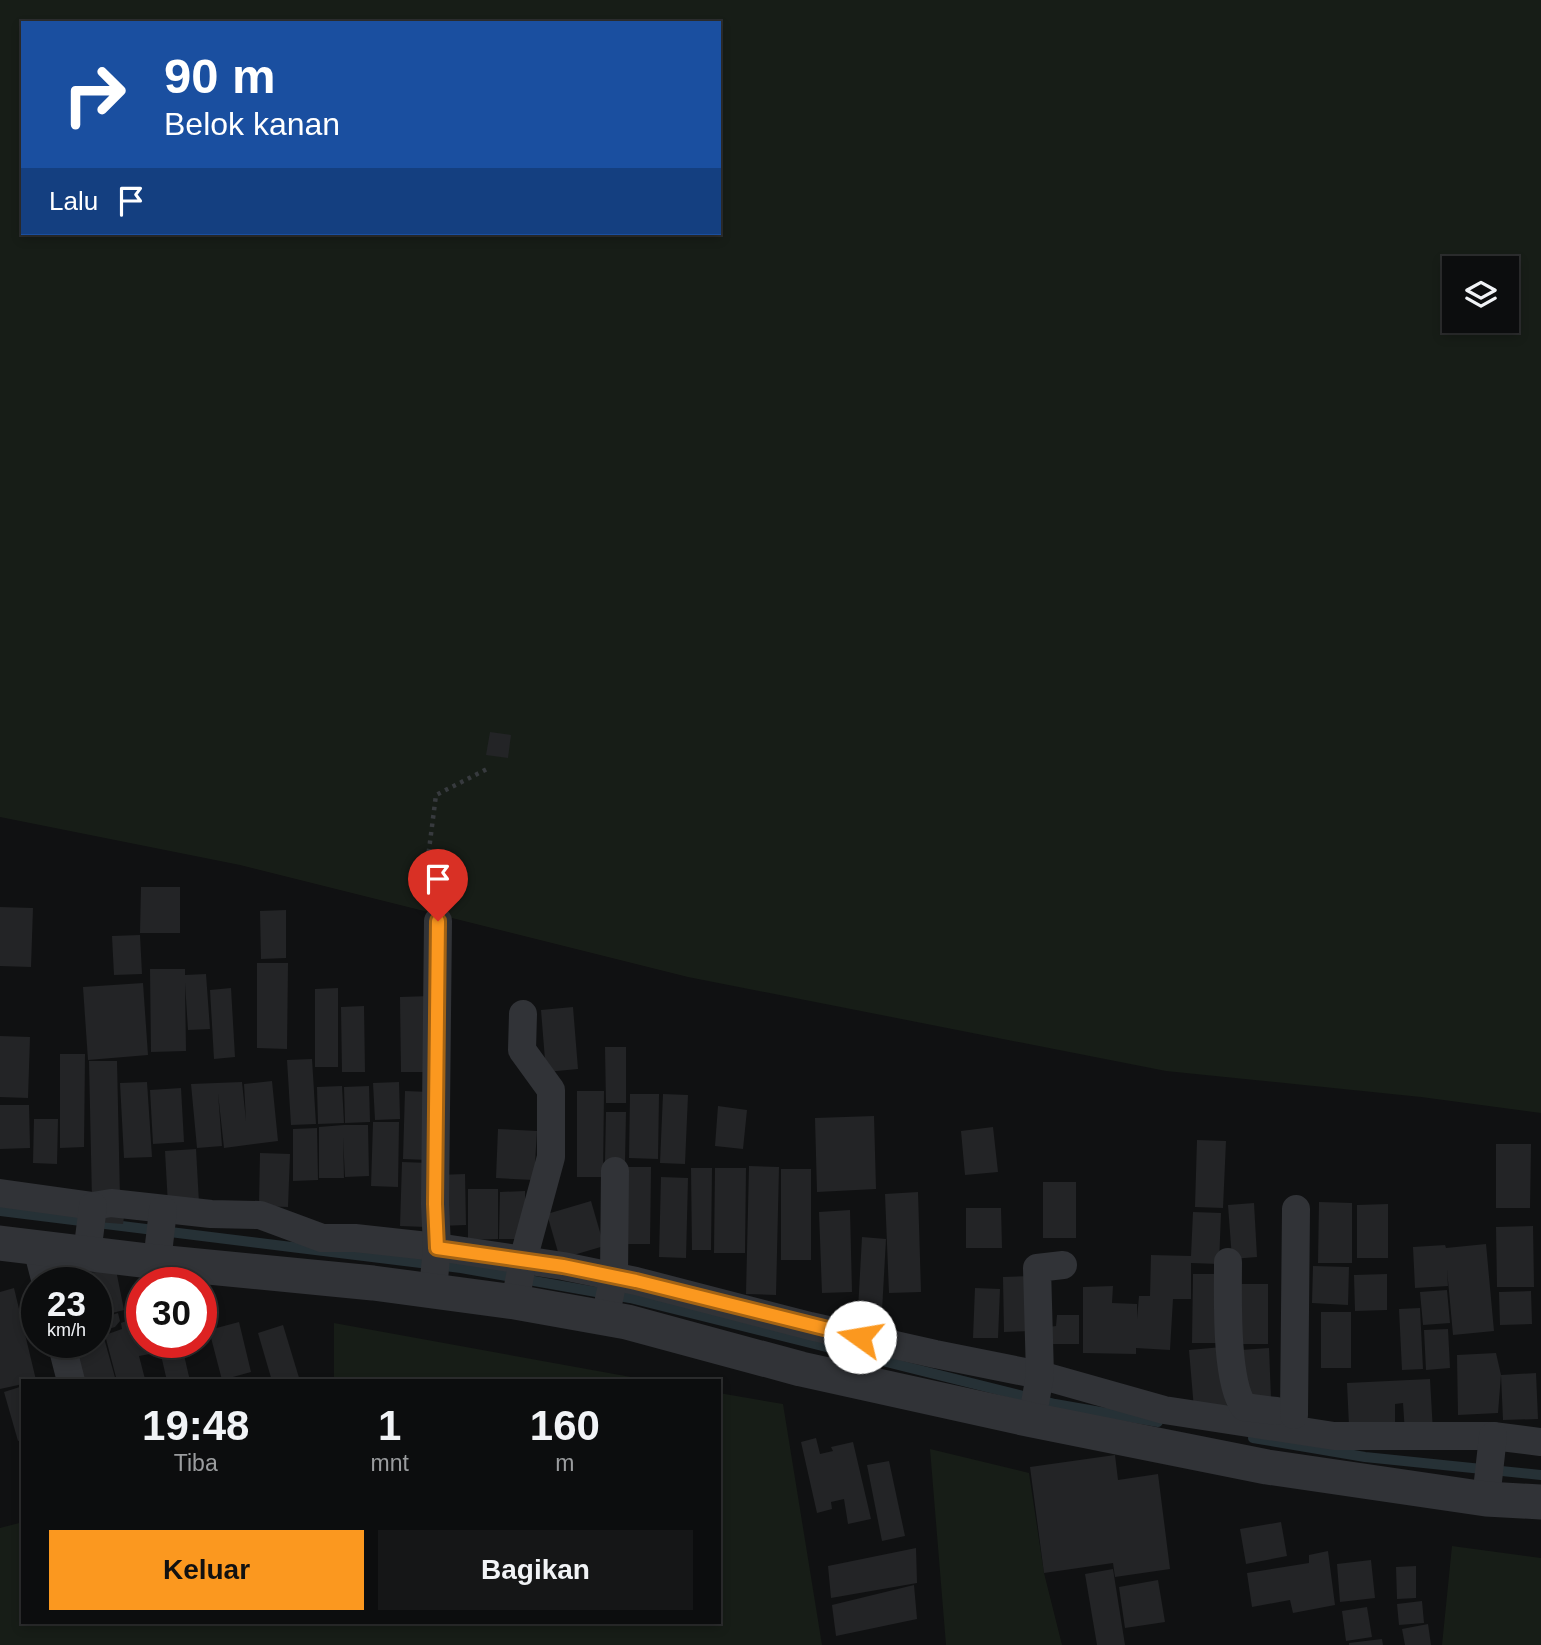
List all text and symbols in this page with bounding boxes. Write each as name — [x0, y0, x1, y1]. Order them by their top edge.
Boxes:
icon: right — [49, 49, 140, 140]
text: 90 m — [164, 49, 276, 103]
text: Belok kanan — [164, 106, 340, 142]
icon: arrive — [112, 182, 150, 220]
text: Lalu — [49, 186, 98, 216]
map controls — [1442, 256, 1519, 333]
button: layers — [1442, 256, 1519, 333]
pin — [408, 849, 468, 921]
icon: arrive — [419, 860, 457, 898]
speed limit sign: 30 — [126, 1267, 217, 1358]
text: 23 — [47, 1284, 86, 1323]
position arrow — [823, 1300, 897, 1374]
text: km/h — [47, 1320, 86, 1340]
text: 19:48 — [142, 1402, 249, 1449]
text: 1 — [378, 1402, 401, 1449]
text: 160 — [530, 1402, 600, 1449]
text: Tiba — [174, 1450, 218, 1476]
text: mnt — [370, 1450, 409, 1476]
text: m — [555, 1450, 574, 1476]
button: Keluar — [49, 1530, 364, 1610]
button: Bagikan — [378, 1530, 693, 1610]

